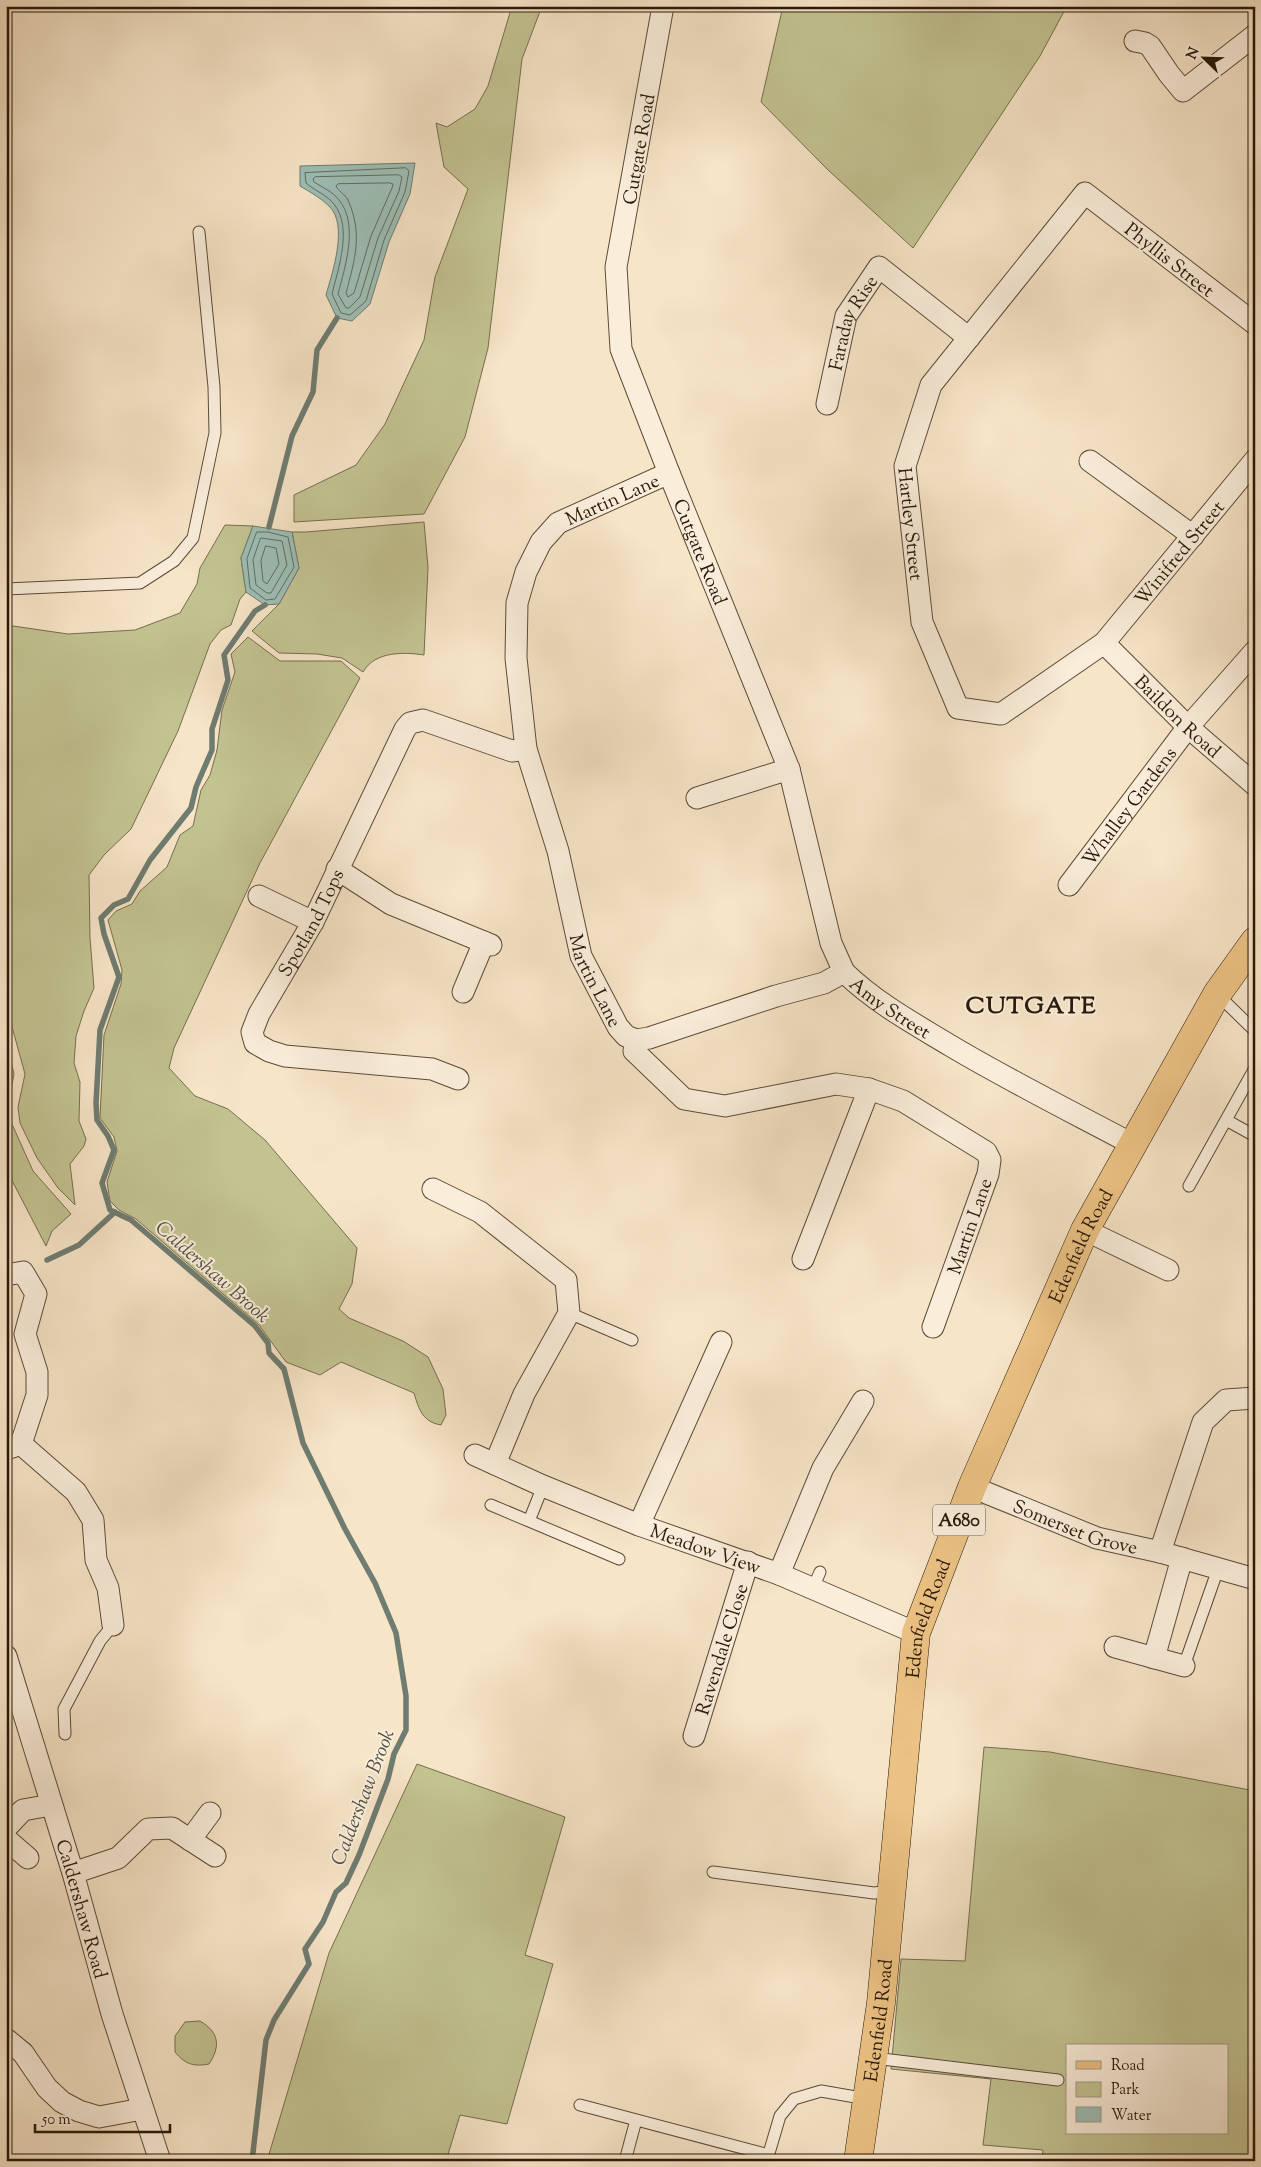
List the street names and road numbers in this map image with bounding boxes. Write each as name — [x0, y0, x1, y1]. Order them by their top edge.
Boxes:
street label: Cutgate Road — [617, 91, 664, 207]
street label: Phyllis Street — [1118, 217, 1220, 305]
street label: Faraday Rise — [824, 271, 886, 373]
street label: Hartley Street — [889, 466, 928, 582]
street label: Martin Lane — [562, 468, 664, 534]
street label: Cutgate Road — [665, 495, 732, 610]
street label: Winifred Street — [1129, 495, 1232, 612]
street label: Baildon Road — [1127, 670, 1226, 766]
street label: Whalley Gardens — [1077, 742, 1184, 873]
street label: Spotland Tops — [273, 865, 352, 983]
street label: Martin Lane — [561, 932, 627, 1033]
street label: Amy Street — [842, 972, 935, 1047]
street label: Martin Lane — [942, 1175, 1001, 1279]
street label: Edenfield Road — [1043, 1185, 1121, 1308]
street label: Somerset Grove — [1008, 1494, 1140, 1563]
road number: A680 — [933, 1504, 985, 1536]
street label: Meadow View — [646, 1519, 764, 1583]
street label: Edenfield Road — [901, 1555, 959, 1680]
street label: Ravendale Close — [690, 1581, 756, 1719]
street label: Caldershaw Road — [47, 1836, 113, 1982]
street label: Edenfield Road — [859, 1958, 901, 2084]

